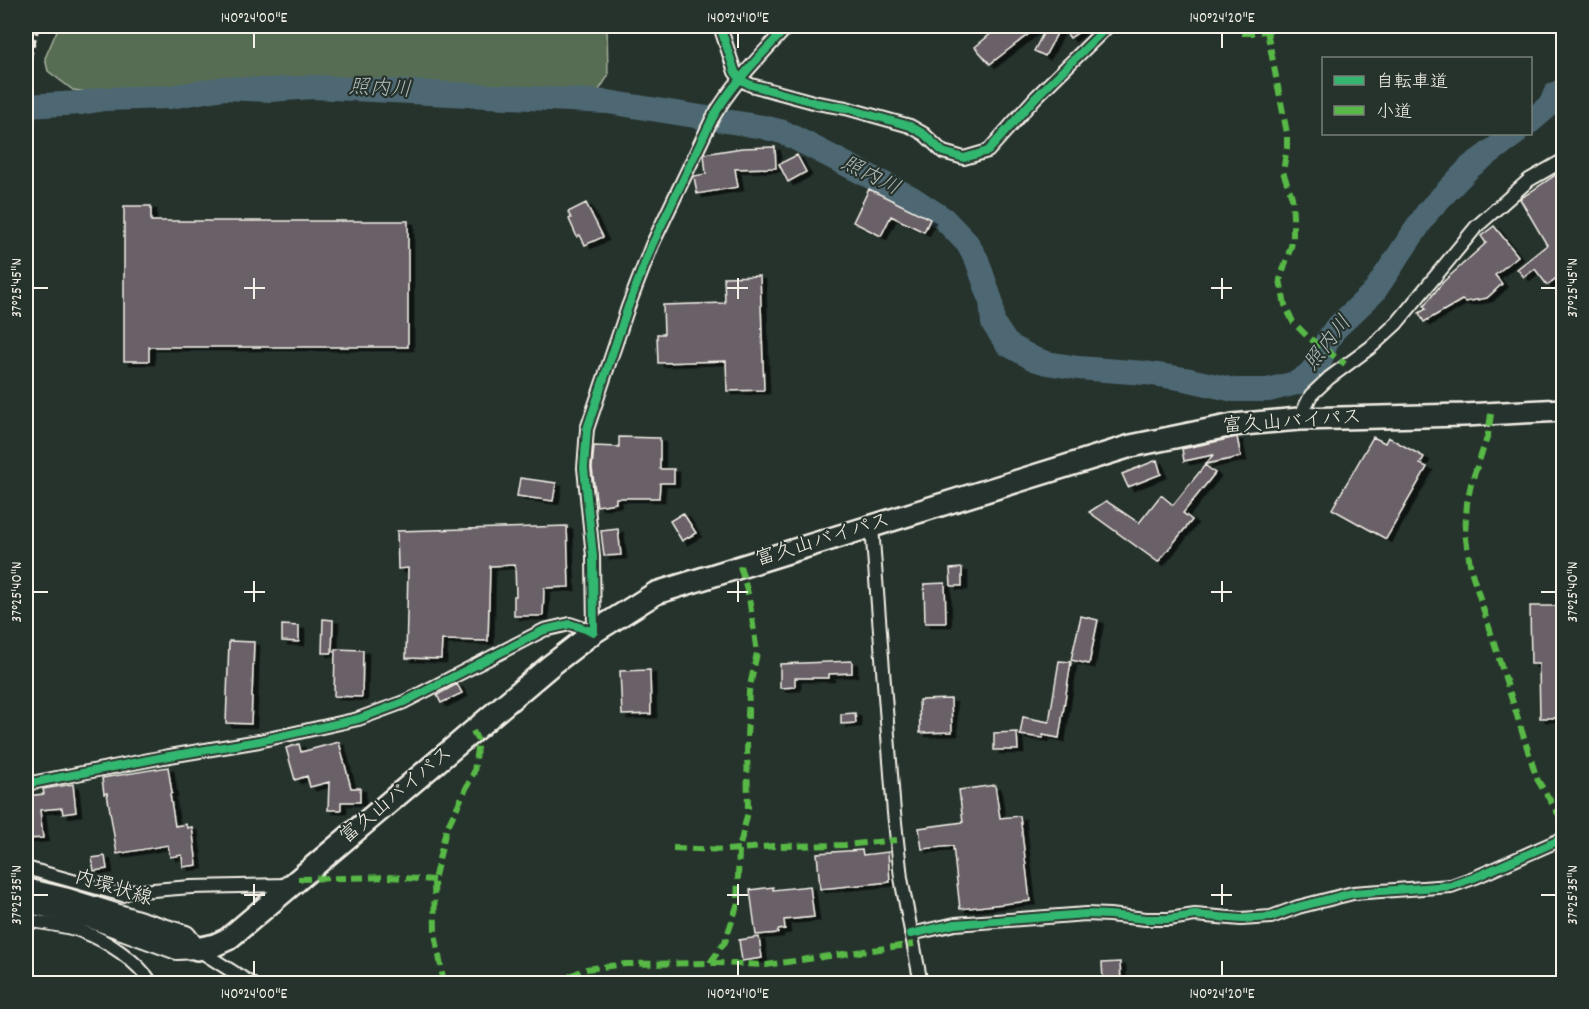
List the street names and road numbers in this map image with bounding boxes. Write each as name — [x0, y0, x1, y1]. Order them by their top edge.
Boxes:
street label: 富久山バイパス — [1221, 404, 1363, 442]
street label: 富久山バイパス — [752, 507, 894, 575]
street label: 富久山バイパス — [335, 740, 459, 852]
street label: 内環状線 — [71, 864, 155, 914]

